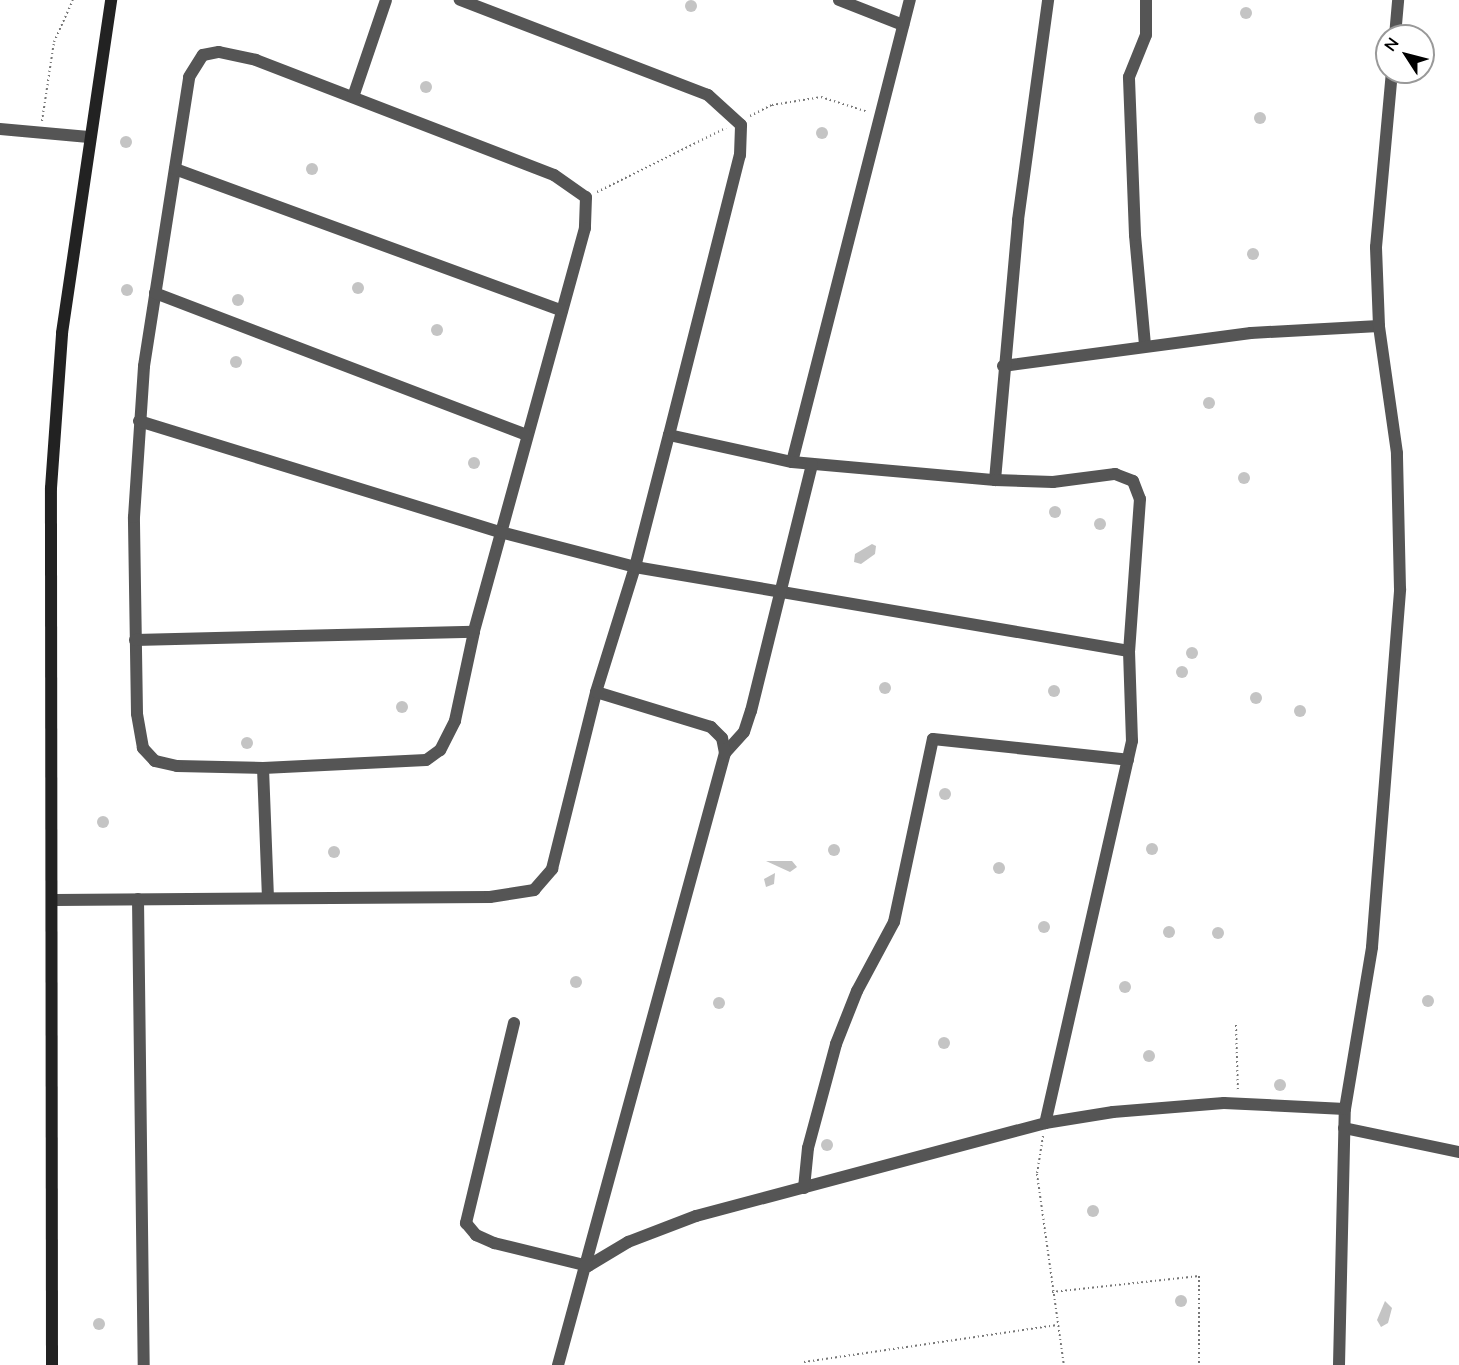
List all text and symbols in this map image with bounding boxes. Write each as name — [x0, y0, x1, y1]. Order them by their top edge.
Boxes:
north arrow — [1375, 24, 1435, 84]
text: N — [1380, 33, 1404, 56]

